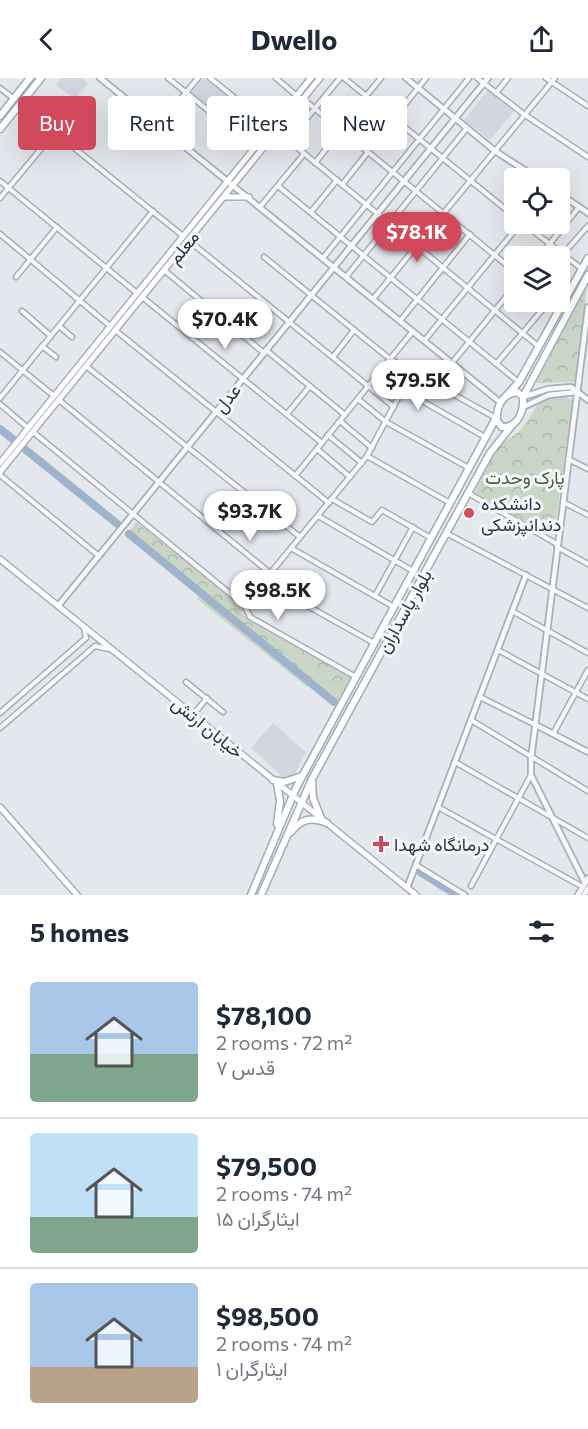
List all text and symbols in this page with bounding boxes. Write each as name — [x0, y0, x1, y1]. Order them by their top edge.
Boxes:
icon: back — [30, 23, 63, 56]
text: Dwello — [251, 23, 337, 56]
icon: share — [525, 23, 558, 56]
chip: Buy — [18, 96, 96, 150]
chip: Rent — [108, 96, 195, 150]
chip: Filters — [207, 96, 309, 150]
chip: New — [321, 96, 407, 150]
map controls — [504, 168, 570, 312]
button: locate — [504, 168, 570, 234]
pin: $78.1K — [368, 212, 466, 263]
text: $78.1K — [386, 219, 448, 243]
street label: معلم — [163, 226, 205, 270]
button: layers — [504, 246, 570, 312]
pin: $70.4K — [176, 299, 274, 350]
text: $70.4K — [192, 306, 258, 330]
pin: $79.5K — [369, 360, 467, 411]
text: $79.5K — [385, 367, 451, 391]
street label: عدل — [209, 379, 246, 417]
park label: پارک وحدت — [485, 466, 565, 490]
pin: $93.7K — [201, 491, 299, 542]
place label: دانشکده دندانپزشکی — [481, 492, 561, 537]
text: $93.7K — [217, 498, 283, 522]
marker: دانشکده دندانپزشکی — [462, 506, 476, 520]
street label: بلوار پاسداران — [372, 565, 438, 658]
pin: $98.5K — [229, 570, 327, 621]
text: $98.5K — [245, 577, 311, 601]
street label: خیابان ارتش — [167, 691, 248, 763]
place label: درمانگاه شهدا — [394, 833, 489, 856]
marker: درمانگاه شهدا — [372, 835, 390, 853]
icon: filters — [525, 915, 558, 948]
text: 5 homes — [30, 916, 129, 947]
text: $78,100 — [216, 999, 312, 1030]
icon: home — [78, 1006, 150, 1078]
text: 2 rooms · 72 m² — [216, 1030, 352, 1054]
text: قدس ۷ — [216, 1055, 275, 1079]
text: $79,500 — [216, 1150, 317, 1181]
icon: home — [78, 1157, 150, 1229]
text: 2 rooms · 74 m² — [216, 1181, 352, 1205]
text: ایثارگران ۱۵ — [216, 1206, 300, 1230]
text: $98,500 — [216, 1300, 319, 1331]
icon: home — [78, 1307, 150, 1379]
text: 2 rooms · 74 m² — [216, 1331, 352, 1355]
text: ایثارگران ۱ — [216, 1356, 288, 1380]

